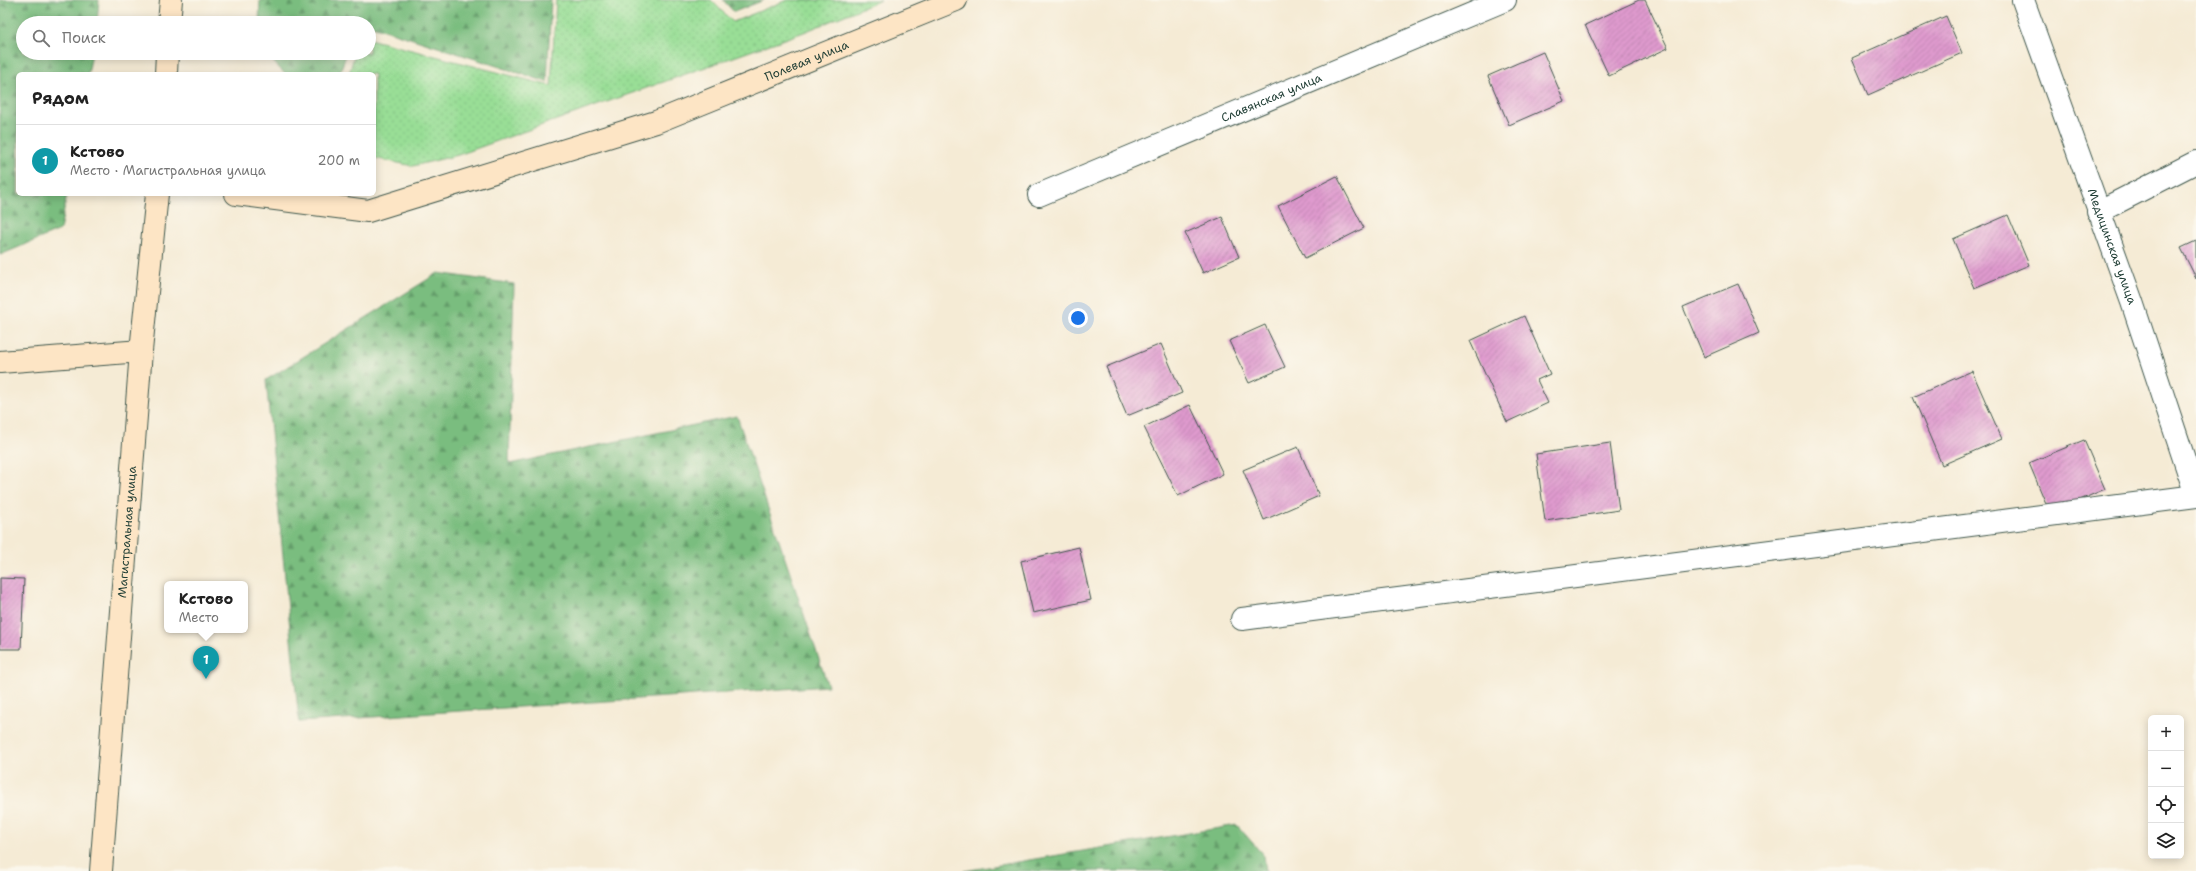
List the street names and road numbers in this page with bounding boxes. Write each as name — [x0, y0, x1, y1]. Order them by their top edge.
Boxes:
street label: Полевая улица — [762, 36, 851, 85]
street label: Славянская улица — [1219, 69, 1325, 126]
street label: Медицинская улица — [2084, 186, 2140, 307]
street label: Магистральная улица — [114, 465, 140, 599]

